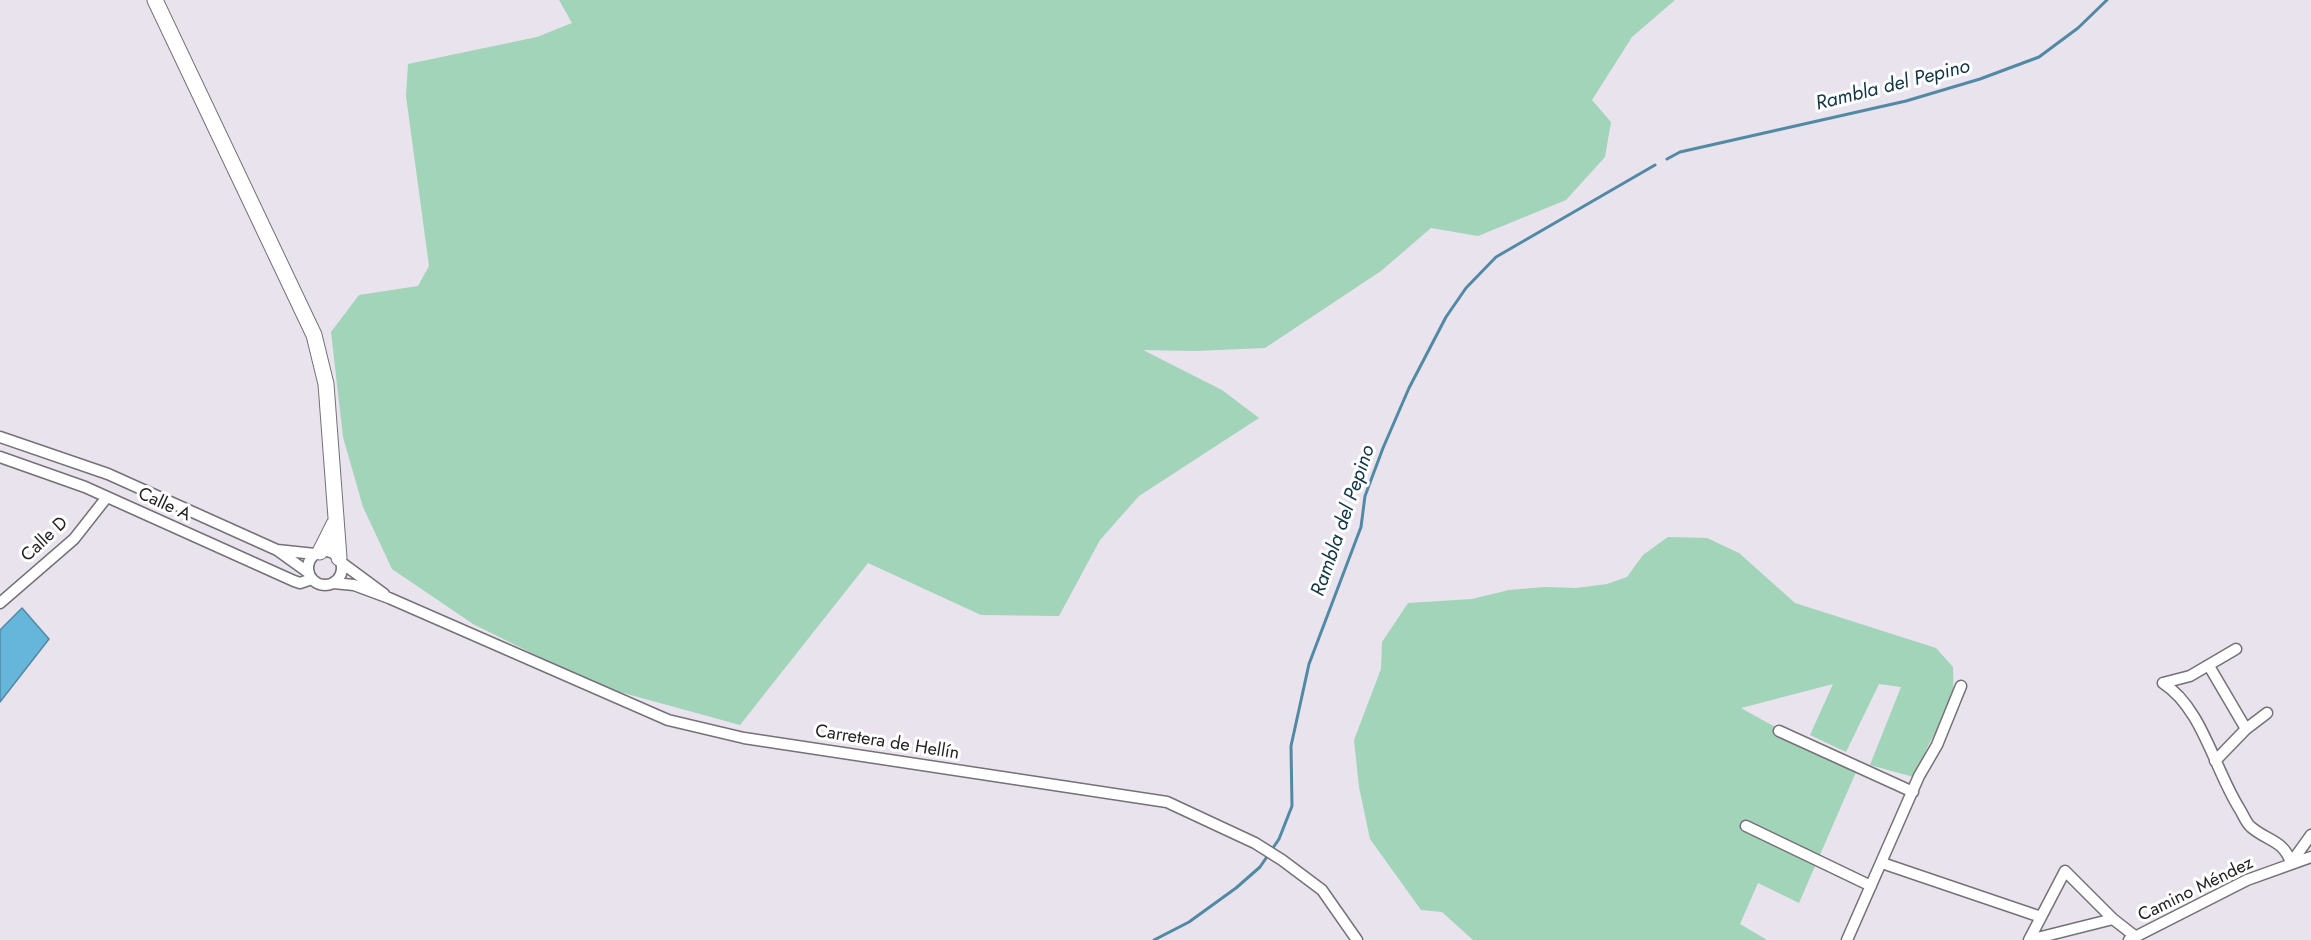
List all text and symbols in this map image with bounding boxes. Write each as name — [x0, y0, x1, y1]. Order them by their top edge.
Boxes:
water label: Rambla del Pepino — [1813, 55, 1973, 117]
water label: Rambla del Pepino — [1307, 442, 1381, 600]
street label: Calle A — [134, 483, 194, 527]
street label: Calle D — [17, 513, 73, 567]
street label: Carretera de Hellín — [813, 721, 961, 765]
street label: Camino Méndez — [2135, 853, 2257, 927]

